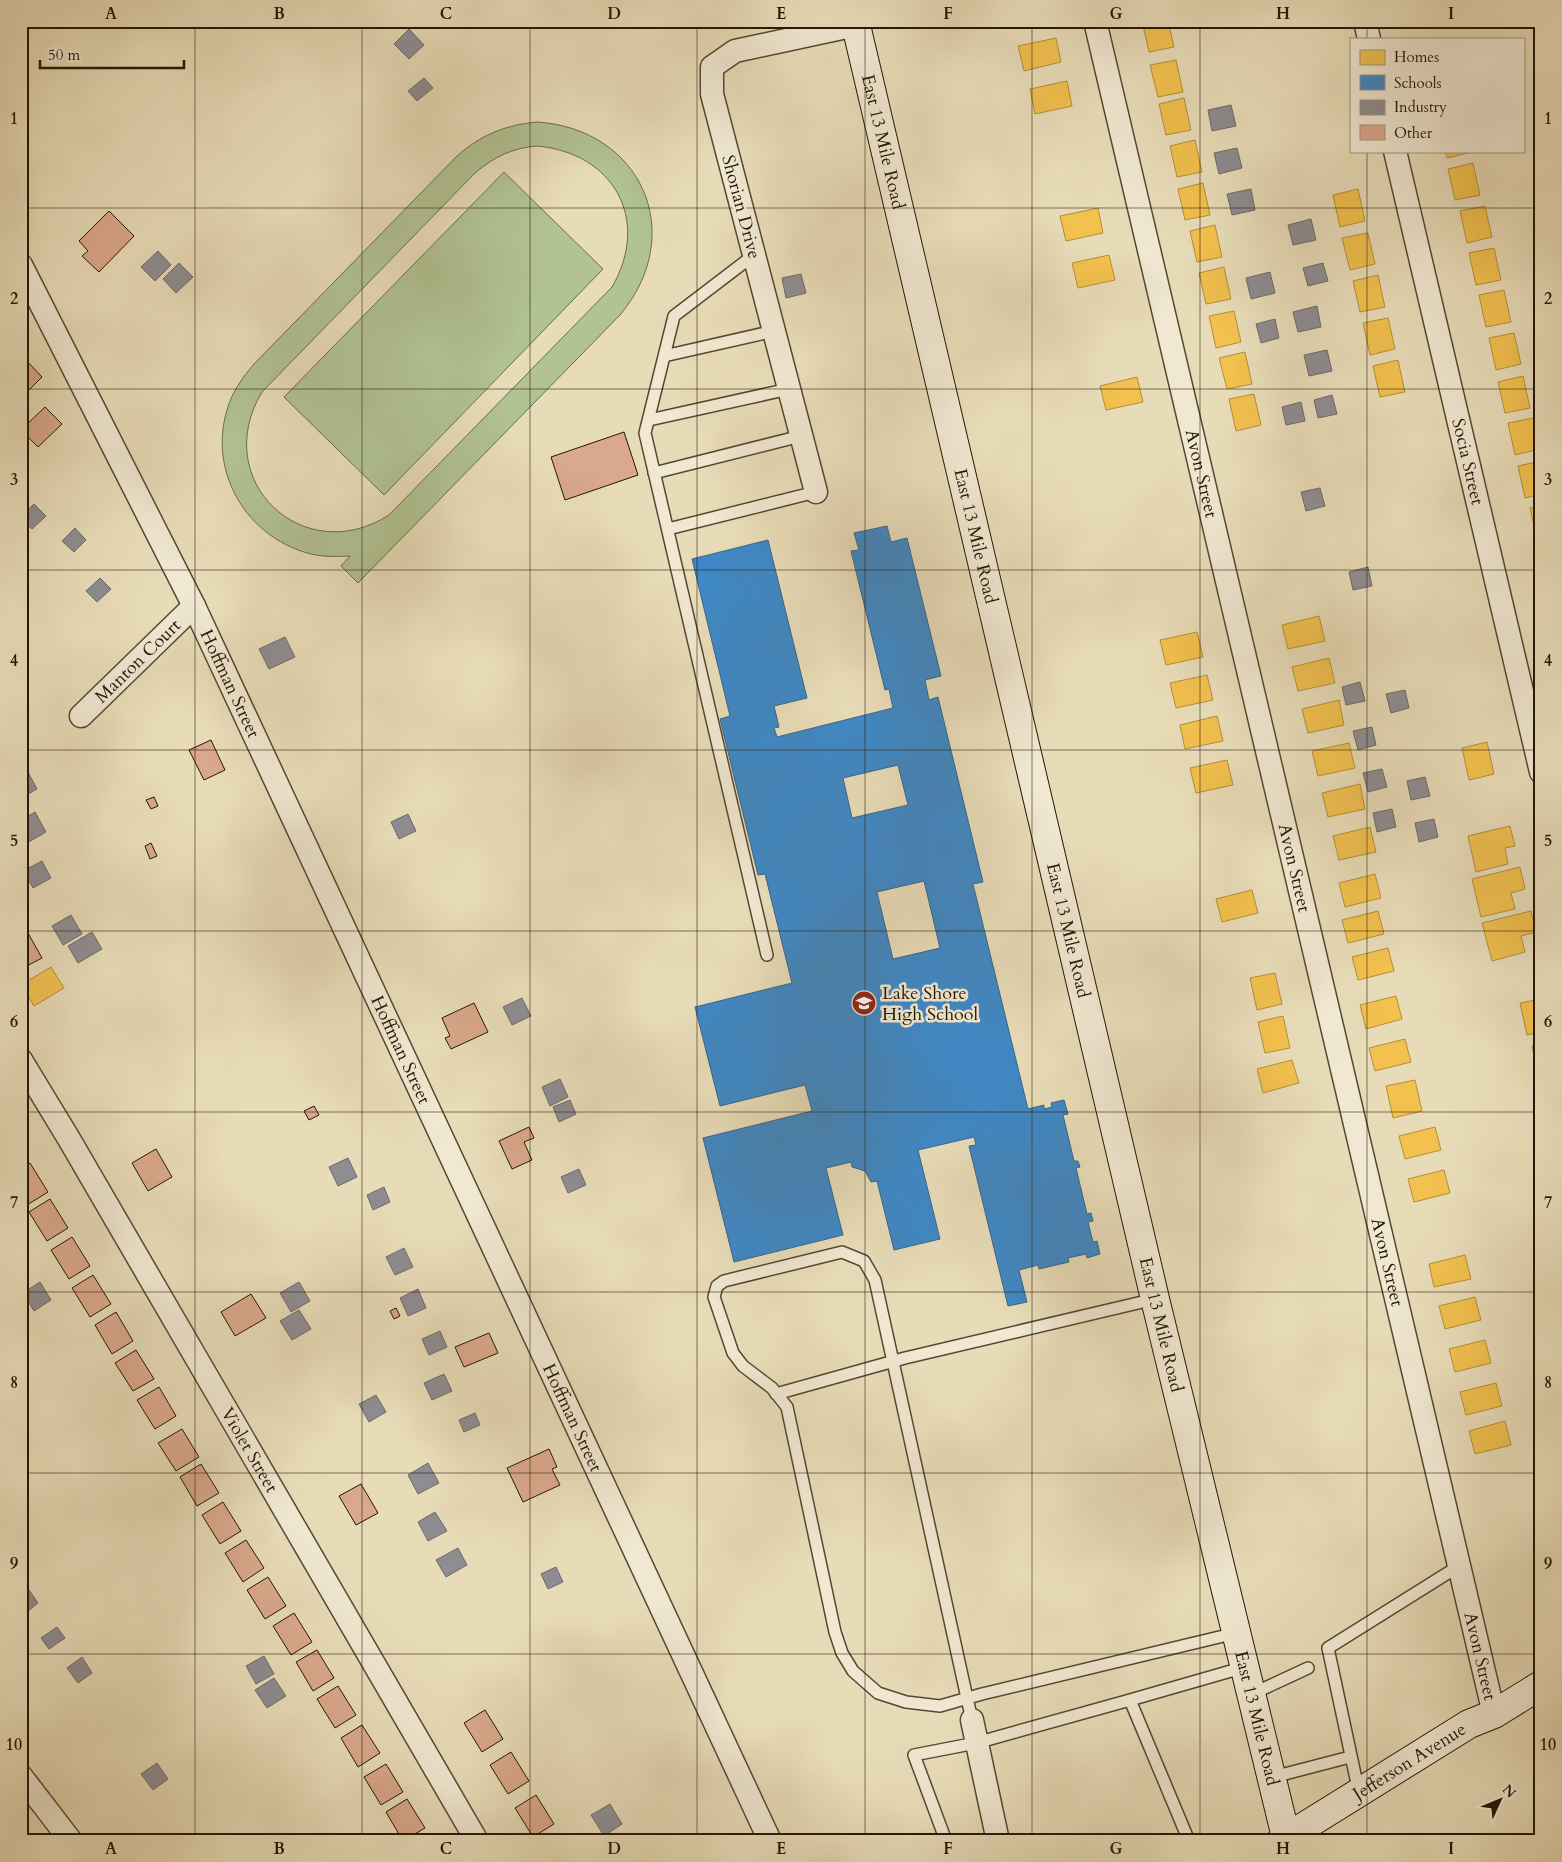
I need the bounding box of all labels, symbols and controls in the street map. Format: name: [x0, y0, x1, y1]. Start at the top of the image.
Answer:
text: A: [105, 3, 117, 25]
text: B: [273, 3, 285, 25]
text: C: [440, 3, 452, 25]
text: D: [607, 3, 621, 25]
text: E: [776, 3, 786, 25]
text: F: [943, 3, 953, 25]
text: G: [1109, 3, 1123, 25]
text: H: [1276, 3, 1290, 25]
text: I: [1448, 3, 1454, 25]
scale bar: [40, 38, 184, 70]
legend: [1350, 38, 1524, 152]
text: 50 m: [48, 45, 80, 65]
text: Homes: [1394, 47, 1439, 67]
street label: East 13 Mile Road: [855, 72, 911, 212]
text: Schools: [1394, 73, 1442, 93]
text: Industry: [1394, 97, 1447, 117]
text: 1: [10, 108, 18, 130]
text: 1: [1544, 108, 1552, 130]
text: Other: [1394, 123, 1433, 143]
street label: Shorian Drive: [715, 152, 767, 262]
text: 2: [10, 288, 18, 310]
text: 2: [1544, 288, 1552, 310]
street label: Socia Street: [1446, 416, 1490, 508]
street label: Avon Street: [1179, 427, 1224, 521]
street label: East 13 Mile Road: [948, 466, 1004, 606]
text: 3: [10, 469, 18, 491]
text: 3: [1544, 469, 1552, 491]
street label: Manton Court: [89, 613, 186, 709]
street label: Hoffman Street: [194, 625, 266, 742]
text: 4: [10, 650, 18, 672]
text: 4: [1544, 650, 1552, 672]
street label: Avon Street: [1272, 821, 1317, 915]
text: 5: [10, 830, 18, 852]
text: 5: [1544, 830, 1552, 852]
street label: East 13 Mile Road: [1041, 860, 1096, 1001]
place label: Lake Shore High School: [882, 981, 978, 1027]
school or university icon: Lake Shore High School: [851, 990, 877, 1016]
street label: Hoffman Street: [365, 991, 437, 1108]
text: 6: [10, 1011, 18, 1033]
text: 6: [1544, 1011, 1552, 1033]
text: 7: [10, 1192, 18, 1214]
text: 7: [1544, 1192, 1552, 1214]
street label: Avon Street: [1365, 1215, 1410, 1309]
street label: East 13 Mile Road: [1133, 1255, 1190, 1395]
street label: Hoffman Street: [537, 1359, 609, 1476]
text: 8: [10, 1372, 18, 1394]
text: 8: [1544, 1372, 1552, 1394]
street label: Violet Street: [215, 1403, 284, 1497]
text: 9: [10, 1553, 18, 1575]
text: 9: [1544, 1553, 1552, 1575]
street label: Avon Street: [1458, 1609, 1503, 1703]
street label: East 13 Mile Road: [1229, 1648, 1286, 1788]
street label: Jefferson Avenue: [1345, 1716, 1471, 1808]
text: 10: [6, 1734, 22, 1756]
text: 10: [1540, 1734, 1556, 1756]
north arrow: [1474, 1774, 1524, 1824]
text: N: [1498, 1780, 1520, 1802]
text: A: [105, 1838, 117, 1860]
text: B: [273, 1838, 285, 1860]
text: C: [440, 1838, 452, 1860]
text: D: [607, 1838, 621, 1860]
text: E: [776, 1838, 786, 1860]
text: F: [943, 1838, 953, 1860]
text: G: [1109, 1838, 1123, 1860]
text: H: [1276, 1838, 1290, 1860]
text: I: [1448, 1838, 1454, 1860]

